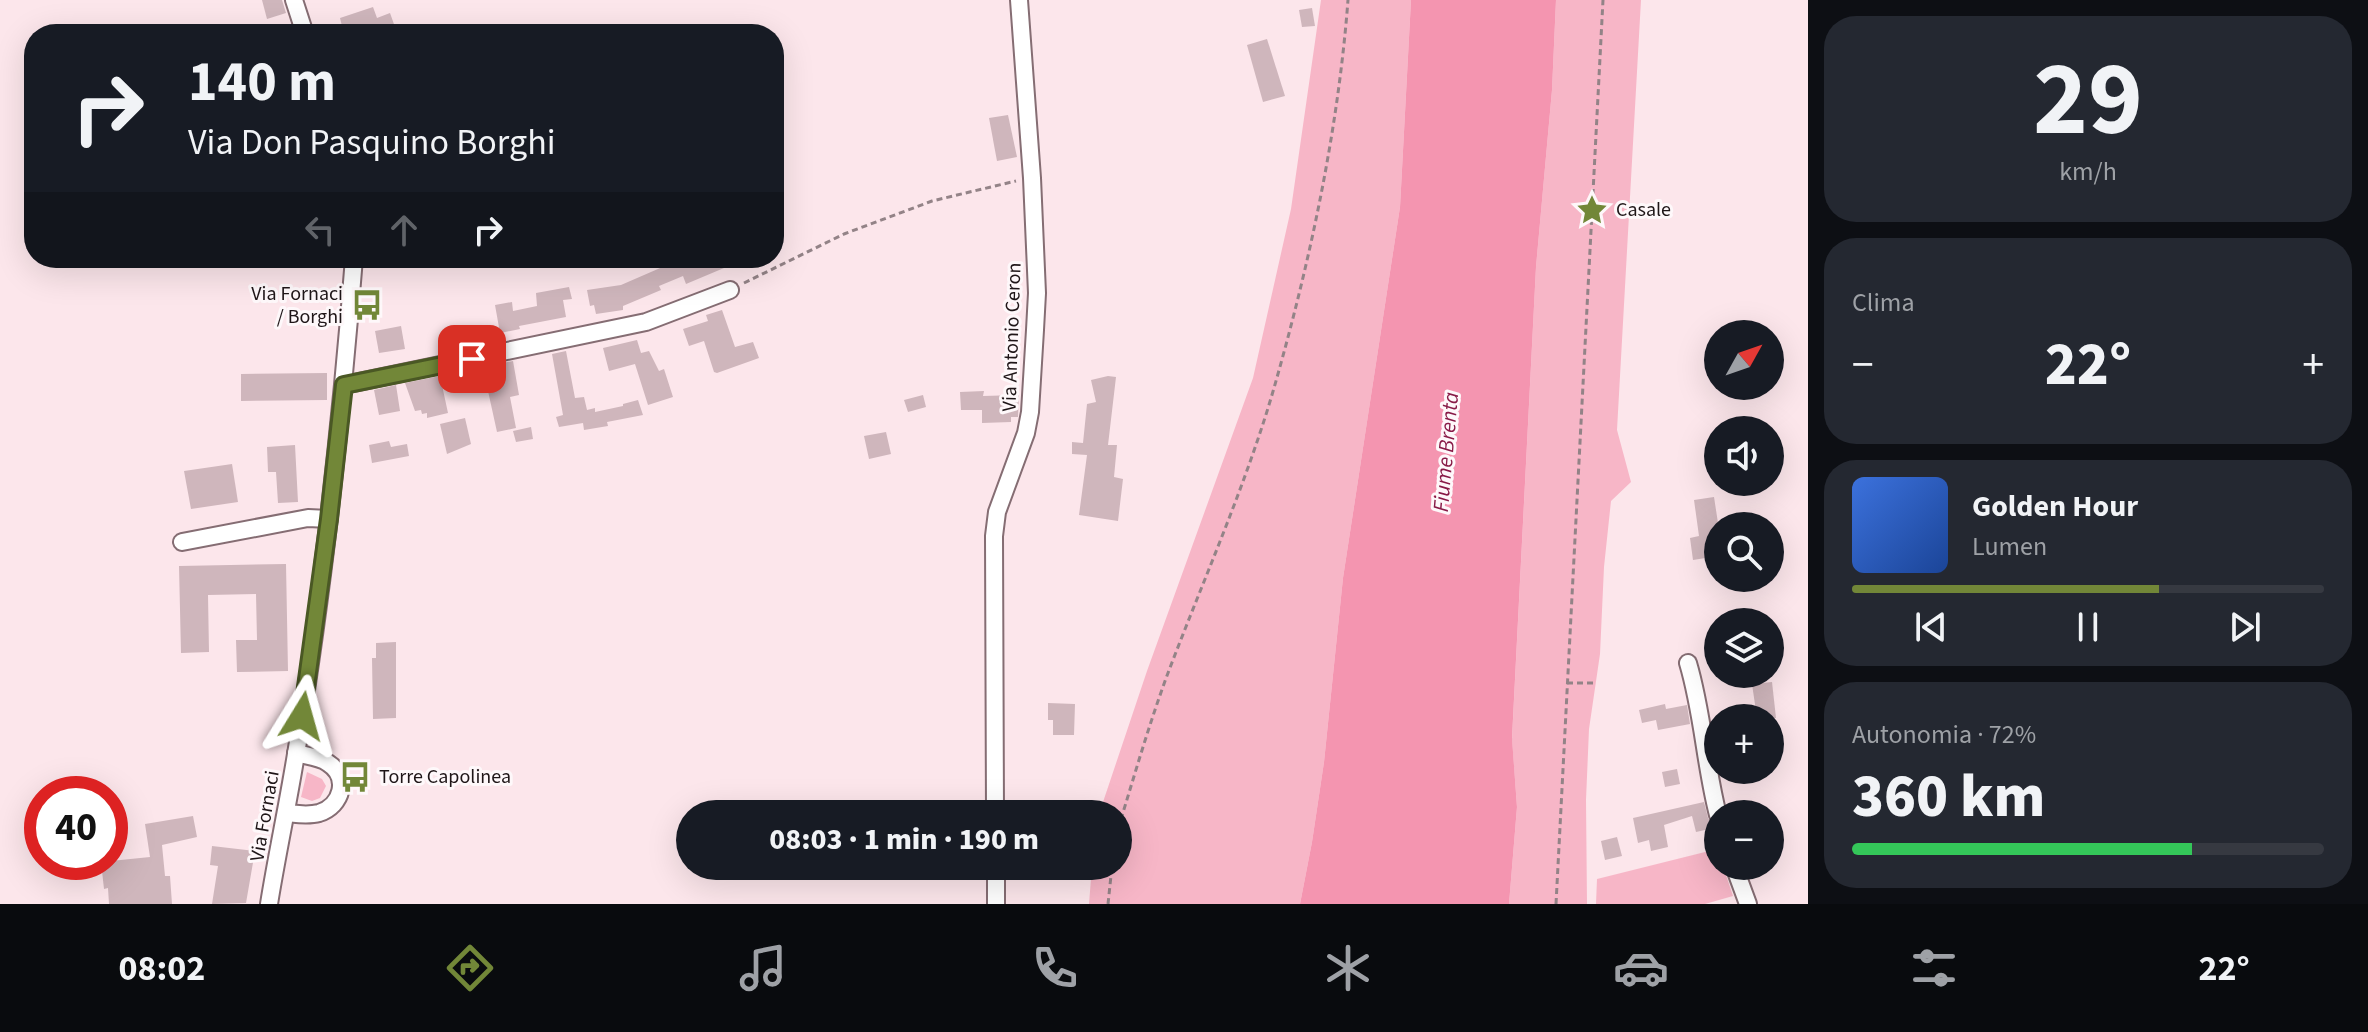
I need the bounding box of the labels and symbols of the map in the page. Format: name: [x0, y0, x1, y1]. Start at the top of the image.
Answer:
place icon: Casale: [1575, 193, 1609, 227]
place label: Casale: [1616, 196, 1671, 224]
street label: Via Antonio Ceron: [995, 262, 1029, 412]
place label: Via Fornaci / Borghi: [251, 280, 343, 331]
bus stop icon: Via Fornaci / Borghi: [350, 288, 384, 322]
north arrow: [1704, 320, 1784, 400]
pin: [438, 325, 506, 393]
water label: Fiume Brenta: [1425, 391, 1467, 513]
position arrow: [260, 674, 344, 758]
bus stop icon: Torre Capolinea: [338, 760, 372, 794]
place label: Torre Capolinea: [379, 763, 511, 791]
street label: Via Fornaci: [243, 768, 287, 864]
speed limit sign: 40: [24, 776, 128, 880]

